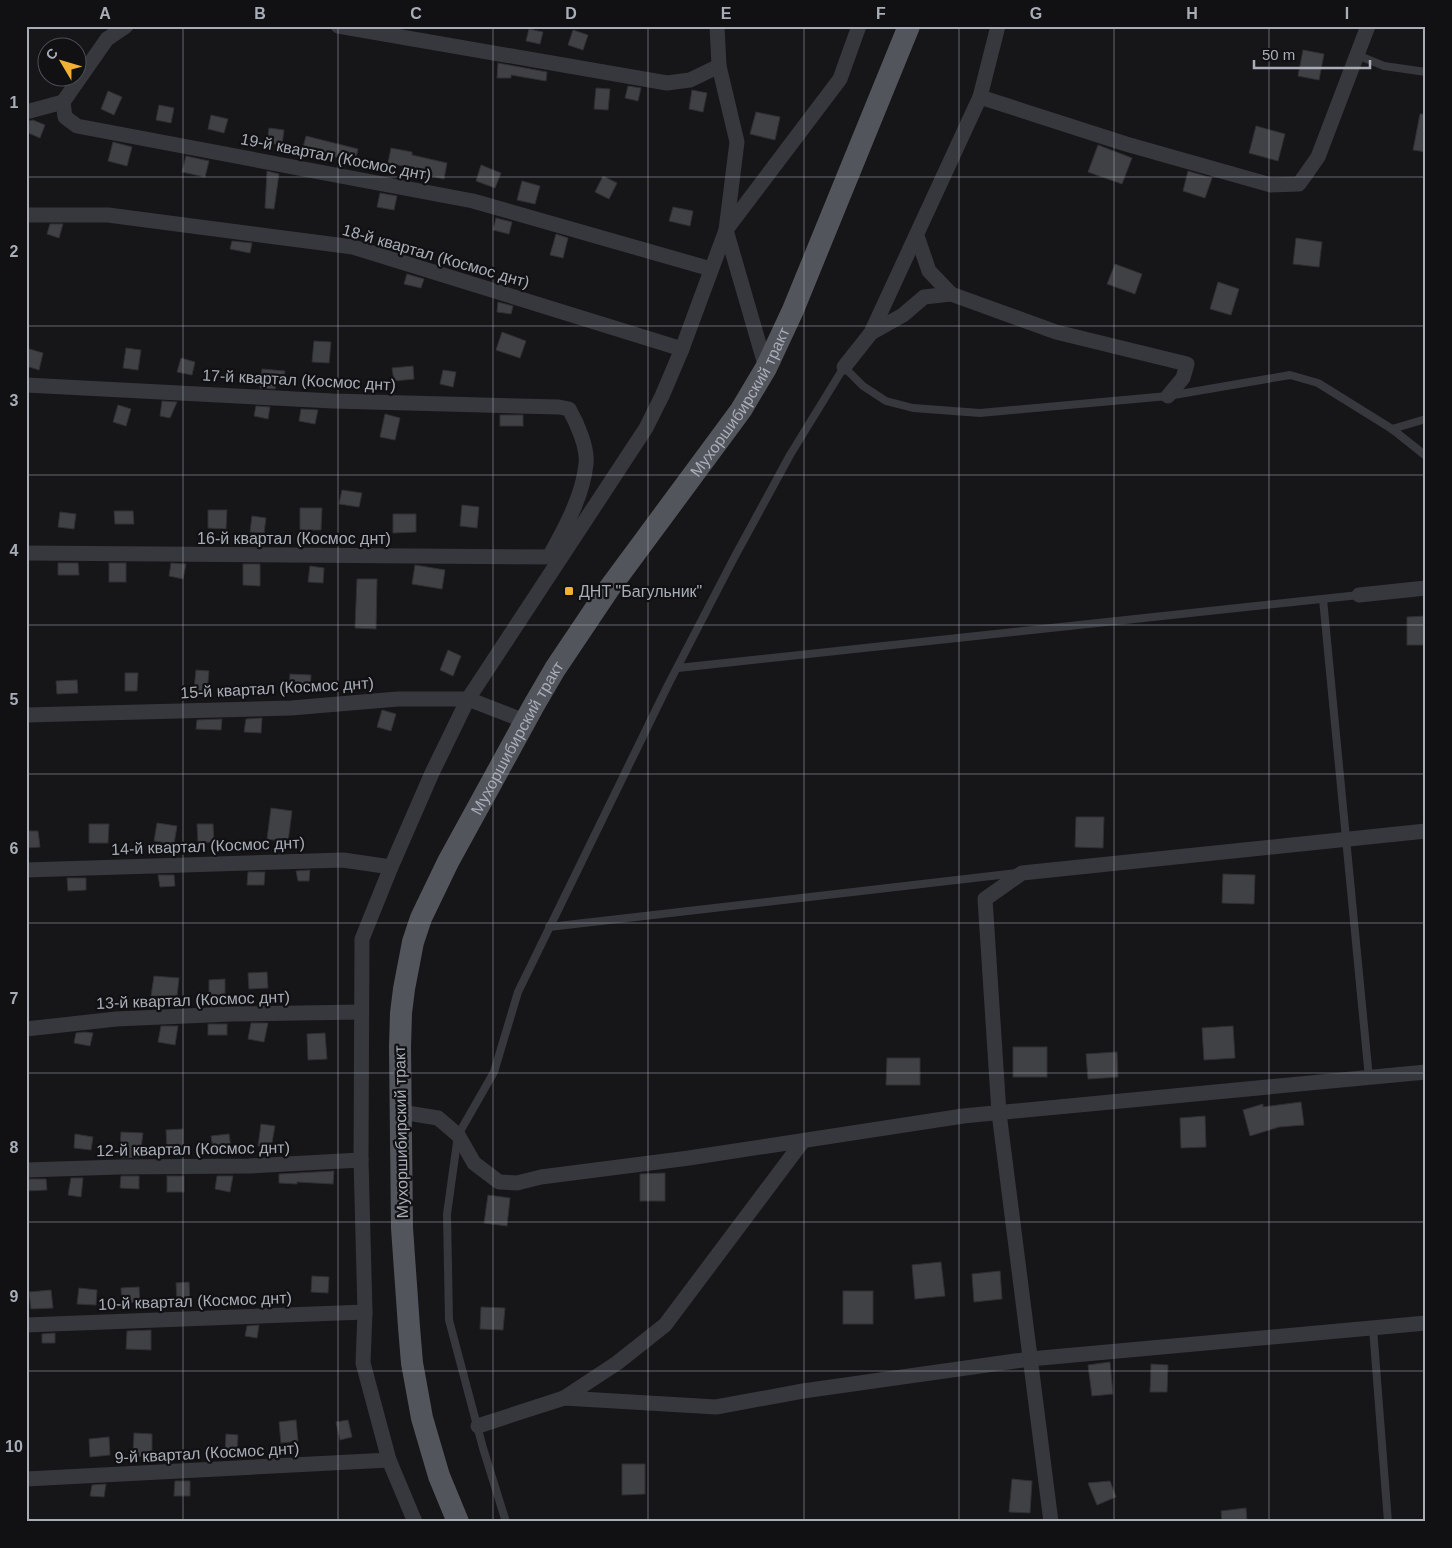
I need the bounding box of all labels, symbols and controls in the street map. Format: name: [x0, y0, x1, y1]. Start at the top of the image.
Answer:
text: A: [99, 5, 111, 22]
text: B: [254, 5, 266, 22]
text: C: [410, 5, 422, 22]
text: D: [565, 5, 577, 22]
text: E: [721, 5, 732, 22]
text: F: [876, 5, 886, 22]
text: G: [1030, 5, 1042, 22]
text: H: [1186, 5, 1198, 22]
text: I: [1345, 5, 1349, 22]
north arrow: [38, 38, 88, 88]
scale bar: [1254, 38, 1371, 70]
text: С: [42, 45, 61, 63]
text: 50 m: [1262, 46, 1295, 63]
text: 1: [10, 94, 19, 111]
street label: 19-й квартал (Космос днт): [239, 130, 433, 184]
street label: 18-й квартал (Космос днт): [340, 221, 532, 291]
text: 2: [10, 243, 19, 260]
street label: Мухоршибирский тракт: [687, 324, 793, 479]
street label: 17-й квартал (Космос днт): [202, 366, 396, 394]
text: 3: [10, 392, 19, 409]
street label: 16-й квартал (Космос днт): [197, 530, 391, 547]
text: 4: [10, 542, 19, 559]
place label: ДНТ "Багульник": [579, 583, 702, 600]
marker: ДНТ "Багульник": [563, 585, 575, 597]
street label: Мухоршибирский тракт: [467, 657, 567, 817]
street label: 15-й квартал (Космос днт): [180, 674, 374, 702]
text: 5: [10, 691, 19, 708]
street label: 14-й квартал (Космос днт): [111, 834, 305, 858]
text: 6: [10, 840, 19, 857]
street label: 13-й квартал (Космос днт): [96, 988, 290, 1012]
text: 7: [10, 990, 19, 1007]
street label: Мухоршибирский тракт: [391, 1045, 411, 1219]
text: 8: [10, 1139, 19, 1156]
street label: 12-й квартал (Космос днт): [96, 1139, 290, 1159]
text: 9: [10, 1288, 19, 1305]
street label: 10-й квартал (Космос днт): [98, 1289, 292, 1313]
text: 10: [5, 1438, 23, 1455]
street label: 9-й квартал (Космос днт): [114, 1440, 300, 1466]

